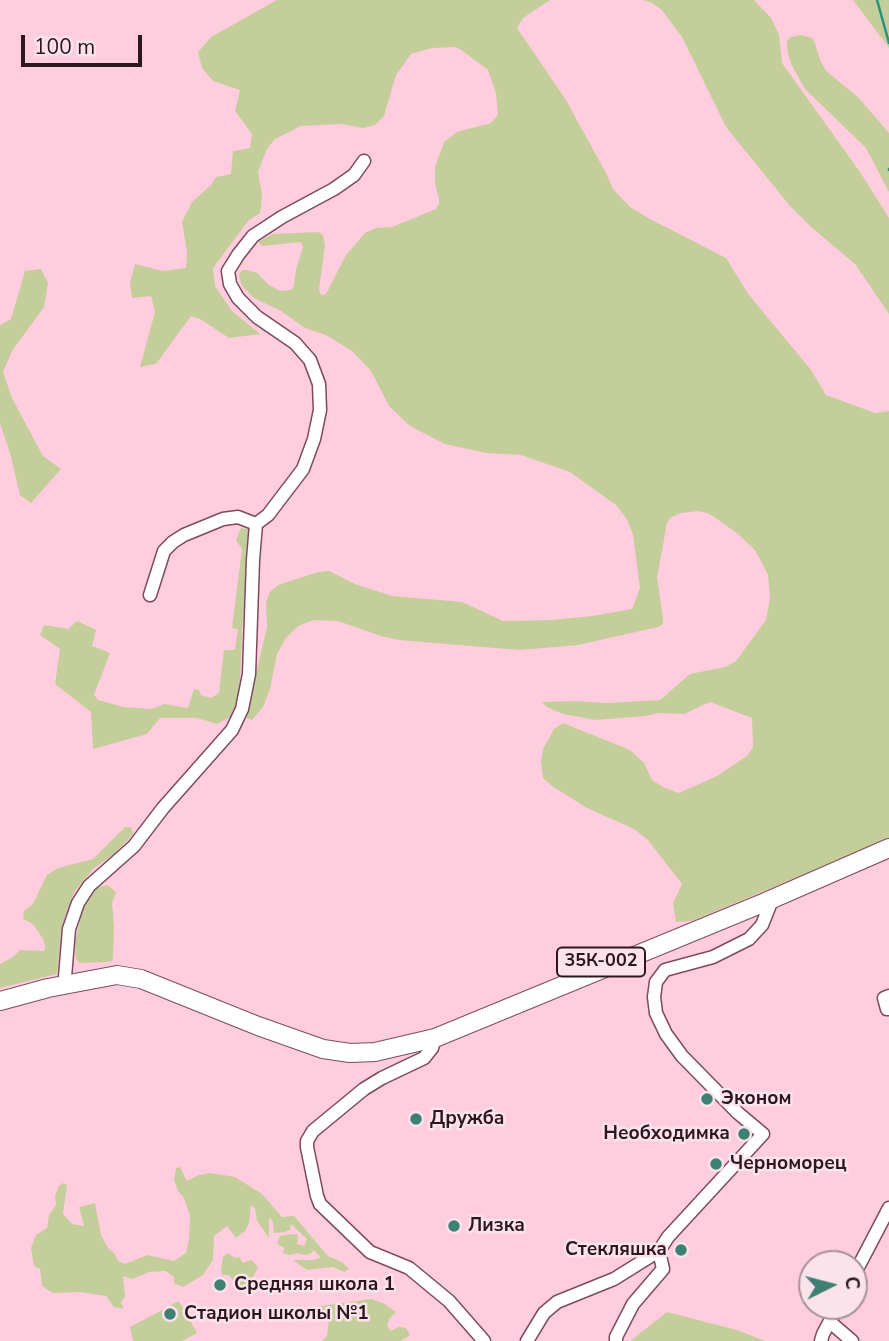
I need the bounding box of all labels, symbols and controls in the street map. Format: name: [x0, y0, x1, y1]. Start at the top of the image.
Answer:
scale bar: [24, 21, 145, 65]
text: 100 m: [34, 33, 95, 61]
road number: 35К-002: [557, 947, 645, 976]
place label: Эконом: [721, 1088, 792, 1110]
marker: Эконом: [699, 1091, 715, 1107]
place label: Дружба: [430, 1108, 505, 1130]
marker: Дружба: [408, 1111, 424, 1127]
place label: Необходимка: [603, 1123, 730, 1145]
marker: Необходимка: [736, 1126, 752, 1142]
place label: Черноморец: [730, 1153, 847, 1175]
marker: Черноморец: [708, 1156, 724, 1172]
place label: Лизка: [468, 1215, 525, 1237]
marker: Лизка: [446, 1218, 462, 1234]
place label: Стекляшка: [565, 1239, 667, 1261]
marker: Стекляшка: [673, 1242, 689, 1258]
north arrow: [798, 1250, 868, 1320]
place label: Средняя школа 1: [234, 1274, 395, 1296]
text: С: [838, 1275, 865, 1291]
marker: Средняя школа 1: [212, 1277, 228, 1293]
place label: Стадион школы №1: [184, 1303, 369, 1325]
marker: Стадион школы №1: [162, 1306, 178, 1322]

